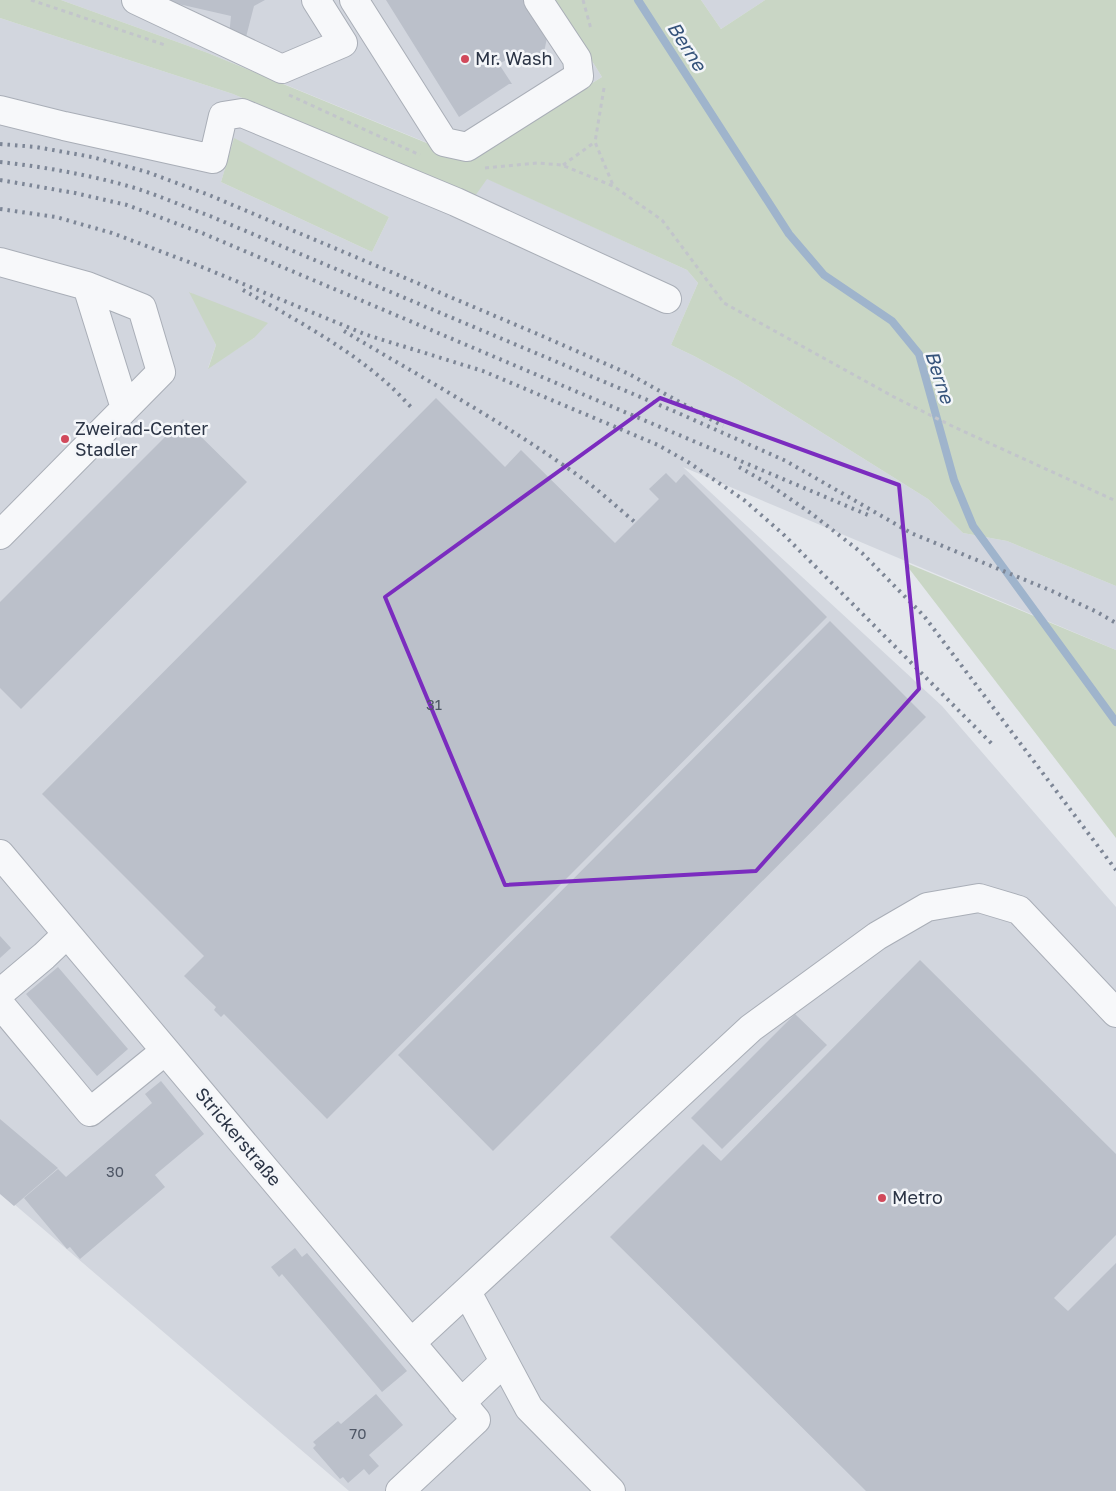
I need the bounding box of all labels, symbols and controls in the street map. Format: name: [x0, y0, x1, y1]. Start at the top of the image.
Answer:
water label: Berne: [663, 17, 713, 76]
place label: Mr. Wash: [475, 47, 553, 69]
marker: Mr. Wash: [459, 53, 471, 65]
water label: Berne: [921, 348, 960, 408]
place label: Zweirad-Center Stadler: [75, 417, 208, 460]
marker: Zweirad-Center Stadler: [59, 433, 71, 445]
house number: 31: [426, 695, 442, 713]
street label: Strickerstraße: [191, 1083, 286, 1190]
house number: 30: [106, 1162, 124, 1180]
place label: Metro: [892, 1186, 943, 1208]
marker: Metro: [876, 1192, 888, 1204]
house number: 70: [349, 1424, 367, 1442]

